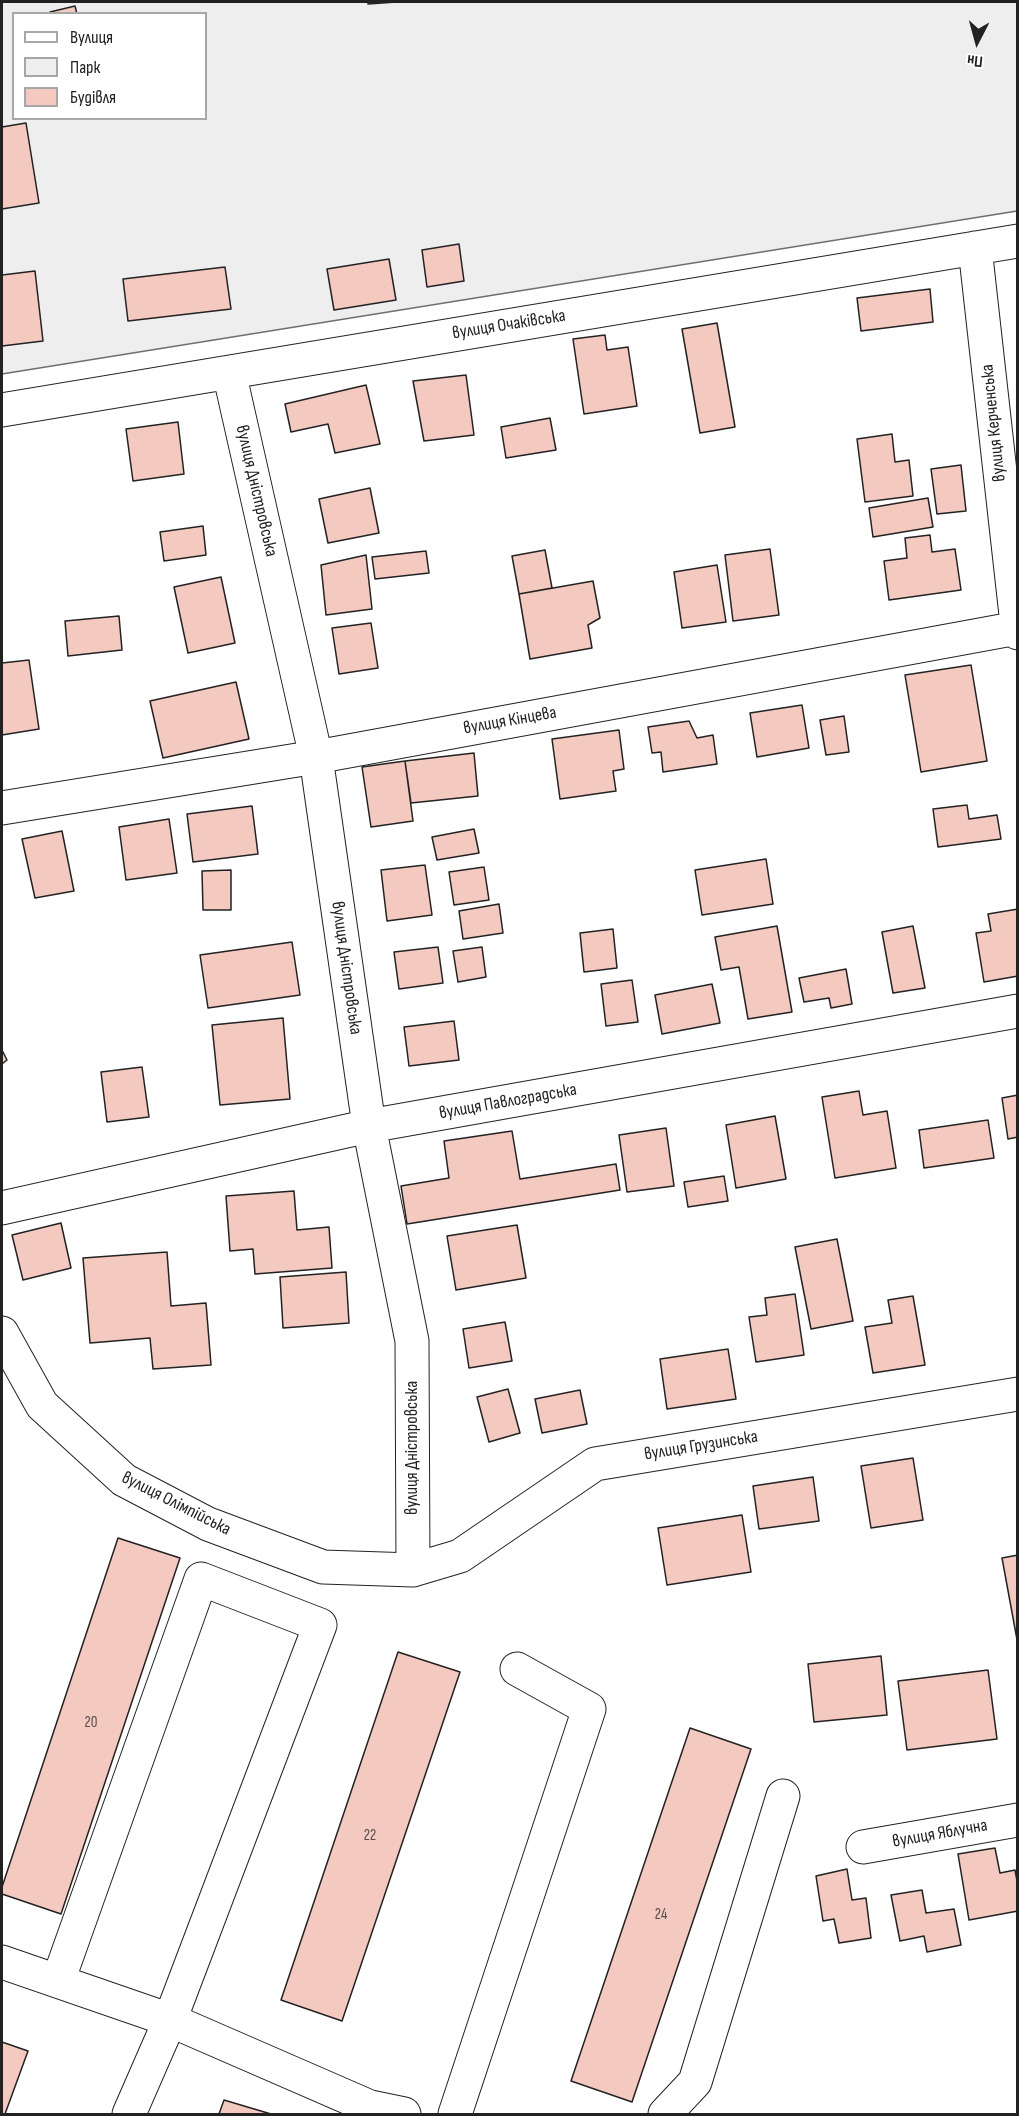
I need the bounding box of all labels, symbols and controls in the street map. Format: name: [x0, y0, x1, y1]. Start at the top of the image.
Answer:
legend: [12, 12, 207, 120]
north arrow: [947, 12, 1007, 72]
text: Вулиця: [70, 27, 113, 48]
text: Пн: [966, 50, 984, 71]
text: Парк: [70, 57, 100, 78]
text: Будівля: [70, 87, 116, 108]
street label: вулиця Очаківська: [451, 305, 567, 345]
street label: вулиця Керченська: [977, 363, 1011, 483]
street label: вулиця Дністровська: [230, 423, 282, 559]
street label: вулиця Кінцева: [462, 702, 558, 740]
street label: вулиця Дністровська: [326, 900, 366, 1036]
street label: вулиця Павлоградська: [437, 1079, 579, 1125]
street label: вулиця Дністровська: [401, 1381, 423, 1515]
street label: вулиця Грузинська: [643, 1426, 759, 1466]
street label: вулиця Олімпійська: [118, 1467, 234, 1541]
house number: 20: [85, 1714, 97, 1732]
street label: вулиця Яблучна: [891, 1815, 989, 1853]
house number: 22: [364, 1827, 376, 1845]
house number: 24: [655, 1906, 667, 1924]

